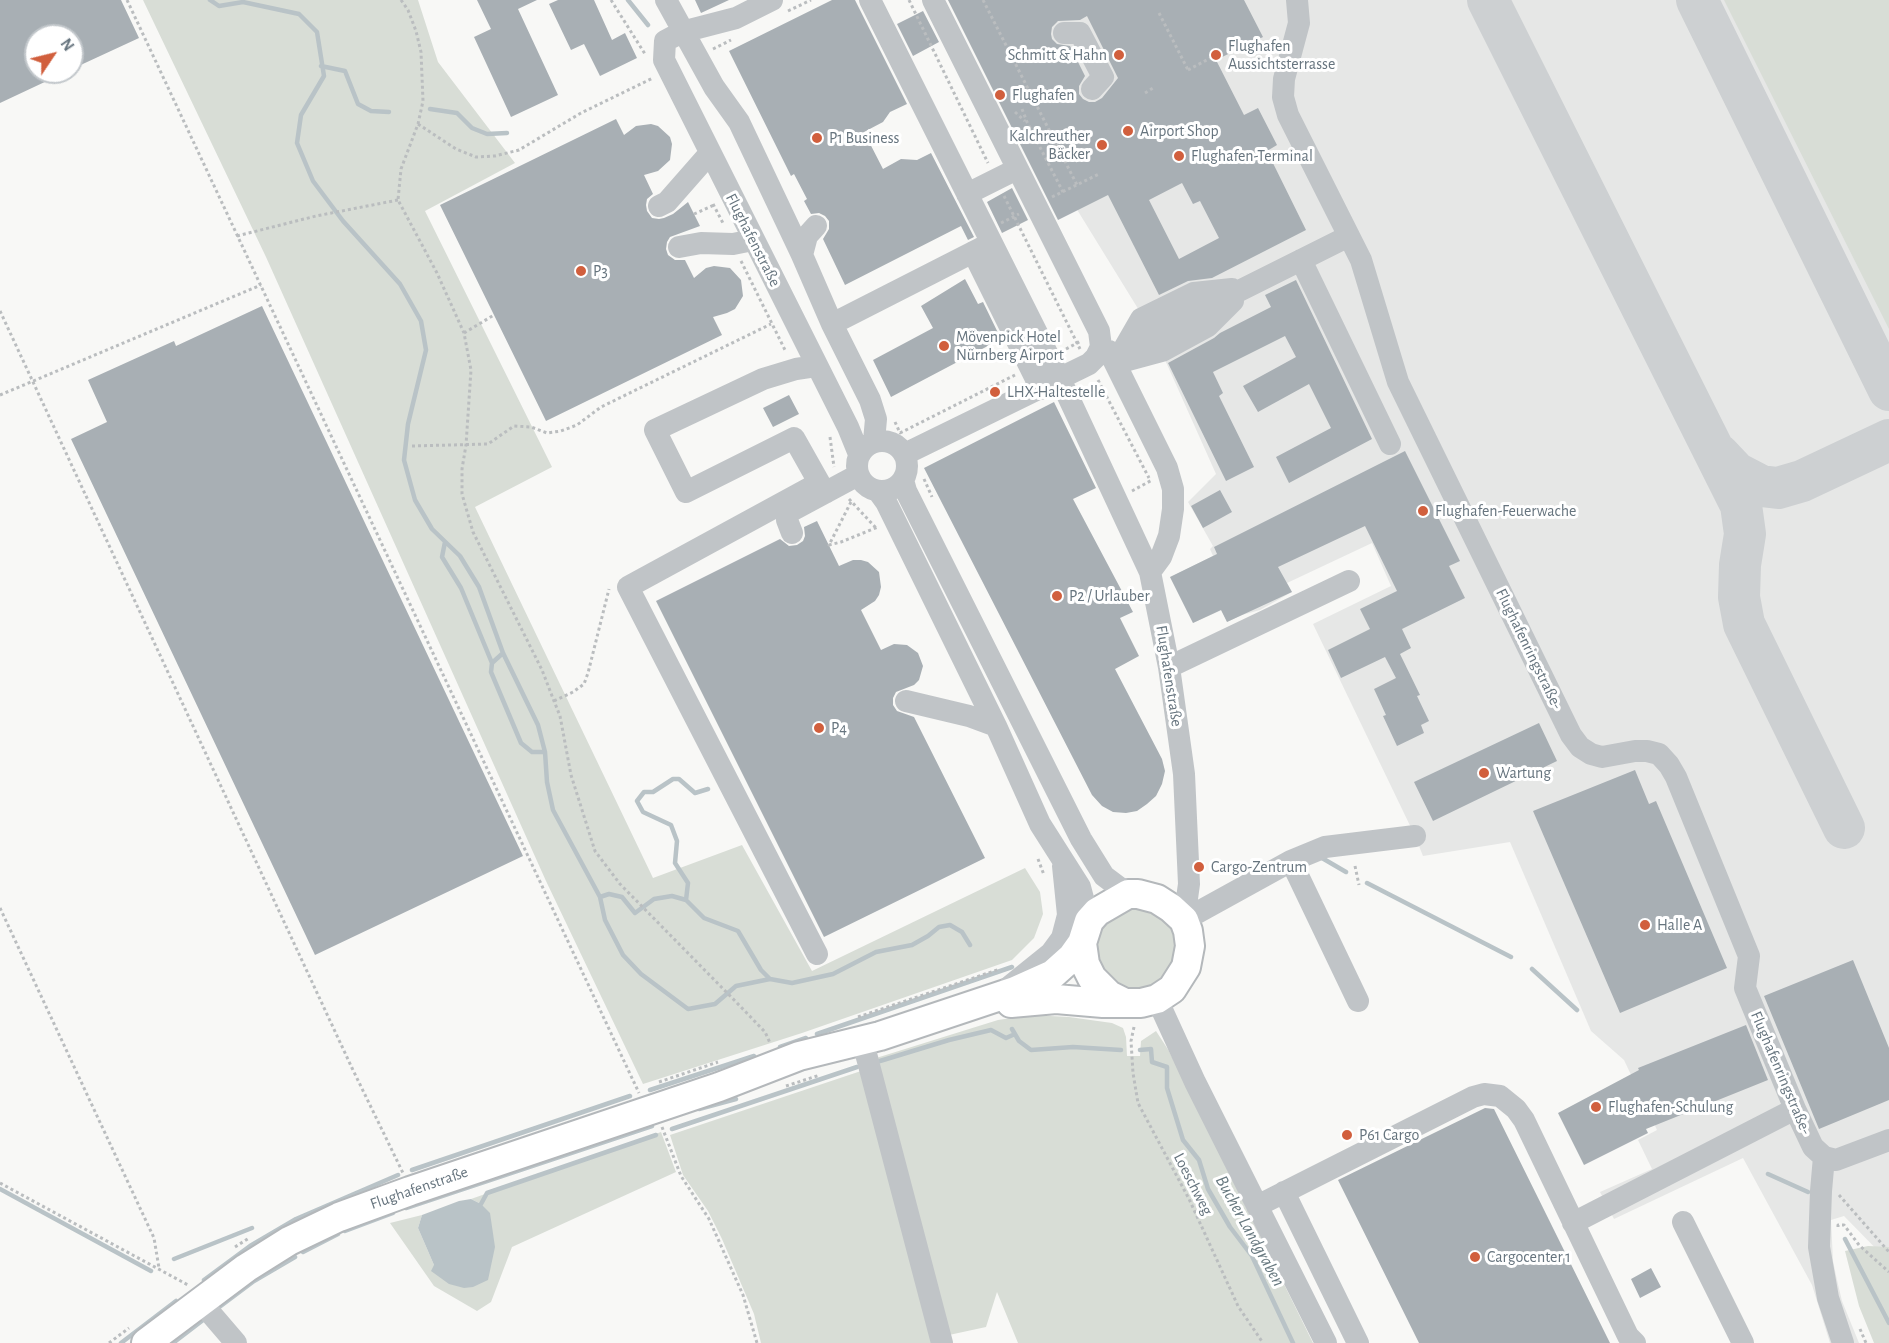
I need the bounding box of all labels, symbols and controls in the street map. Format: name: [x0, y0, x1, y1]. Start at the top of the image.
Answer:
north arrow: [24, 24, 84, 84]
text: N: [57, 36, 77, 54]
place label: Flughafen Aussichtsterrasse: [1228, 36, 1335, 74]
place label: Schmitt & Hahn: [1008, 45, 1107, 65]
marker: Schmitt & Hahn: [1112, 48, 1126, 62]
marker: Flughafen Aussichtsterrasse: [1209, 48, 1223, 62]
place label: Flughafen: [1012, 85, 1075, 105]
marker: Flughafen: [993, 88, 1007, 102]
place label: Airport Shop: [1140, 121, 1219, 141]
marker: Airport Shop: [1121, 124, 1135, 138]
place label: Kalchreuther Bäcker: [1009, 126, 1090, 164]
place label: P1 Business: [829, 128, 899, 148]
marker: P1 Business: [810, 131, 824, 145]
marker: Kalchreuther Bäcker: [1095, 138, 1109, 152]
place label: Flughafen-Terminal: [1191, 146, 1313, 166]
marker: Flughafen-Terminal: [1172, 149, 1186, 163]
street label: Flughafenstraße: [721, 190, 785, 290]
place label: P3: [593, 261, 608, 281]
marker: P3: [574, 264, 588, 278]
place label: Mövenpick Hotel Nürnberg Airport: [956, 327, 1064, 365]
marker: Mövenpick Hotel Nürnberg Airport: [937, 339, 951, 353]
place label: LHX-Haltestelle: [1007, 382, 1105, 402]
marker: LHX-Haltestelle: [988, 385, 1002, 399]
place label: Flughafen-Feuerwache: [1435, 501, 1576, 521]
marker: Flughafen-Feuerwache: [1416, 504, 1430, 518]
street label: Flughafenringstraße-: [1491, 585, 1567, 713]
place label: P2 / Urlauber: [1069, 586, 1150, 606]
marker: P2 / Urlauber: [1050, 589, 1064, 603]
street label: Flughafenstraße: [1152, 624, 1186, 728]
place label: P4: [831, 718, 847, 738]
marker: P4: [812, 721, 826, 735]
place label: Wartung: [1496, 763, 1551, 783]
marker: Wartung: [1477, 766, 1491, 780]
place label: Cargo-Zentrum: [1211, 857, 1307, 877]
marker: Cargo-Zentrum: [1192, 860, 1206, 874]
place label: Halle A: [1657, 915, 1702, 935]
marker: Halle A: [1638, 918, 1652, 932]
street label: Flughafenringstraße-: [1746, 1008, 1816, 1138]
place label: Flughafen-Schulung: [1608, 1097, 1733, 1117]
marker: Flughafen-Schulung: [1589, 1100, 1603, 1114]
place label: P61 Cargo: [1359, 1125, 1419, 1145]
marker: P61 Cargo: [1340, 1128, 1354, 1142]
street label: Loeschweg: [1169, 1150, 1217, 1218]
street label: Flughafenstraße: [368, 1162, 470, 1214]
water label: Bucher Landgraben: [1211, 1172, 1289, 1290]
place label: Cargocenter 1: [1487, 1247, 1571, 1267]
marker: Cargocenter 1: [1468, 1250, 1482, 1264]

